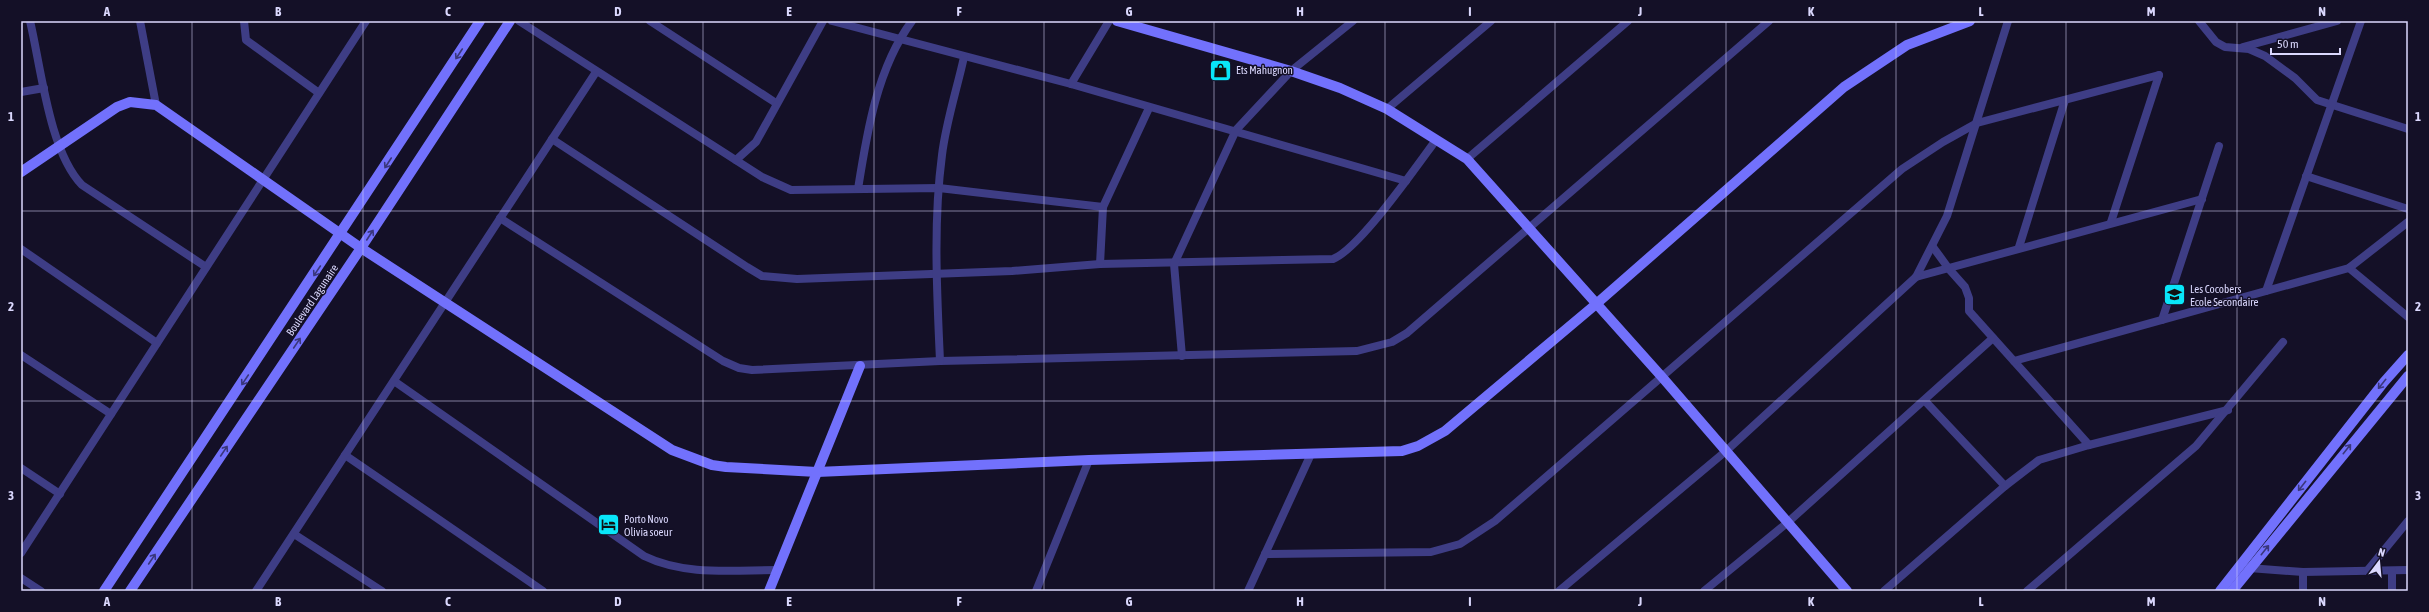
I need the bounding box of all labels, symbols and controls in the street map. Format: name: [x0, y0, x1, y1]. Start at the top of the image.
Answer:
text: A: [103, 4, 111, 19]
text: B: [275, 4, 282, 19]
text: C: [445, 4, 451, 19]
text: D: [614, 4, 622, 19]
text: E: [786, 4, 792, 19]
text: F: [956, 4, 962, 19]
text: G: [1126, 4, 1133, 19]
text: H: [1296, 4, 1304, 19]
text: I: [1468, 4, 1472, 19]
text: J: [1637, 4, 1642, 19]
text: K: [1808, 4, 1815, 19]
text: L: [1978, 4, 1984, 19]
text: M: [2147, 4, 2156, 19]
text: N: [2318, 4, 2326, 19]
scale bar: [2271, 30, 2340, 56]
text: 50 m: [2277, 37, 2299, 51]
one-way arrow: [455, 48, 463, 59]
shop icon: Ets Mahugnon: [1207, 57, 1233, 83]
place label: Ets Mahugnon: [1236, 64, 1293, 76]
text: 1: [8, 109, 14, 124]
text: 1: [2415, 109, 2421, 124]
one-way arrow: [384, 157, 392, 168]
one-way arrow: [366, 230, 374, 241]
street label: Boulevard Lagunaire: [284, 262, 340, 338]
one-way arrow: [313, 265, 321, 276]
school or university icon: Les Cocobers Ecole Secondaire: [2162, 282, 2188, 308]
place label: Les Cocobers Ecole Secondaire: [2190, 283, 2258, 308]
text: 2: [8, 299, 14, 314]
text: 2: [2415, 299, 2421, 314]
one-way arrow: [293, 338, 301, 349]
one-way arrow: [241, 374, 249, 385]
one-way arrow: [2378, 379, 2387, 390]
one-way arrow: [2343, 444, 2352, 455]
one-way arrow: [220, 446, 228, 457]
one-way arrow: [2297, 481, 2306, 492]
text: 3: [8, 488, 14, 503]
text: 3: [2415, 488, 2421, 503]
hotel icon: Porto Novo Olivia soeur: [595, 512, 621, 538]
place label: Porto Novo Olivia soeur: [624, 513, 673, 538]
north arrow: [2359, 542, 2399, 582]
one-way arrow: [2260, 544, 2269, 555]
text: N: [2377, 546, 2387, 559]
one-way arrow: [147, 553, 156, 564]
text: A: [103, 594, 111, 609]
text: B: [275, 594, 282, 609]
text: C: [445, 594, 451, 609]
text: D: [614, 594, 622, 609]
text: E: [786, 594, 792, 609]
text: F: [956, 594, 962, 609]
text: G: [1126, 594, 1133, 609]
text: H: [1296, 594, 1304, 609]
text: I: [1468, 594, 1472, 609]
text: J: [1637, 594, 1642, 609]
text: K: [1808, 594, 1815, 609]
text: L: [1978, 594, 1984, 609]
text: M: [2147, 594, 2156, 609]
text: N: [2318, 594, 2326, 609]

